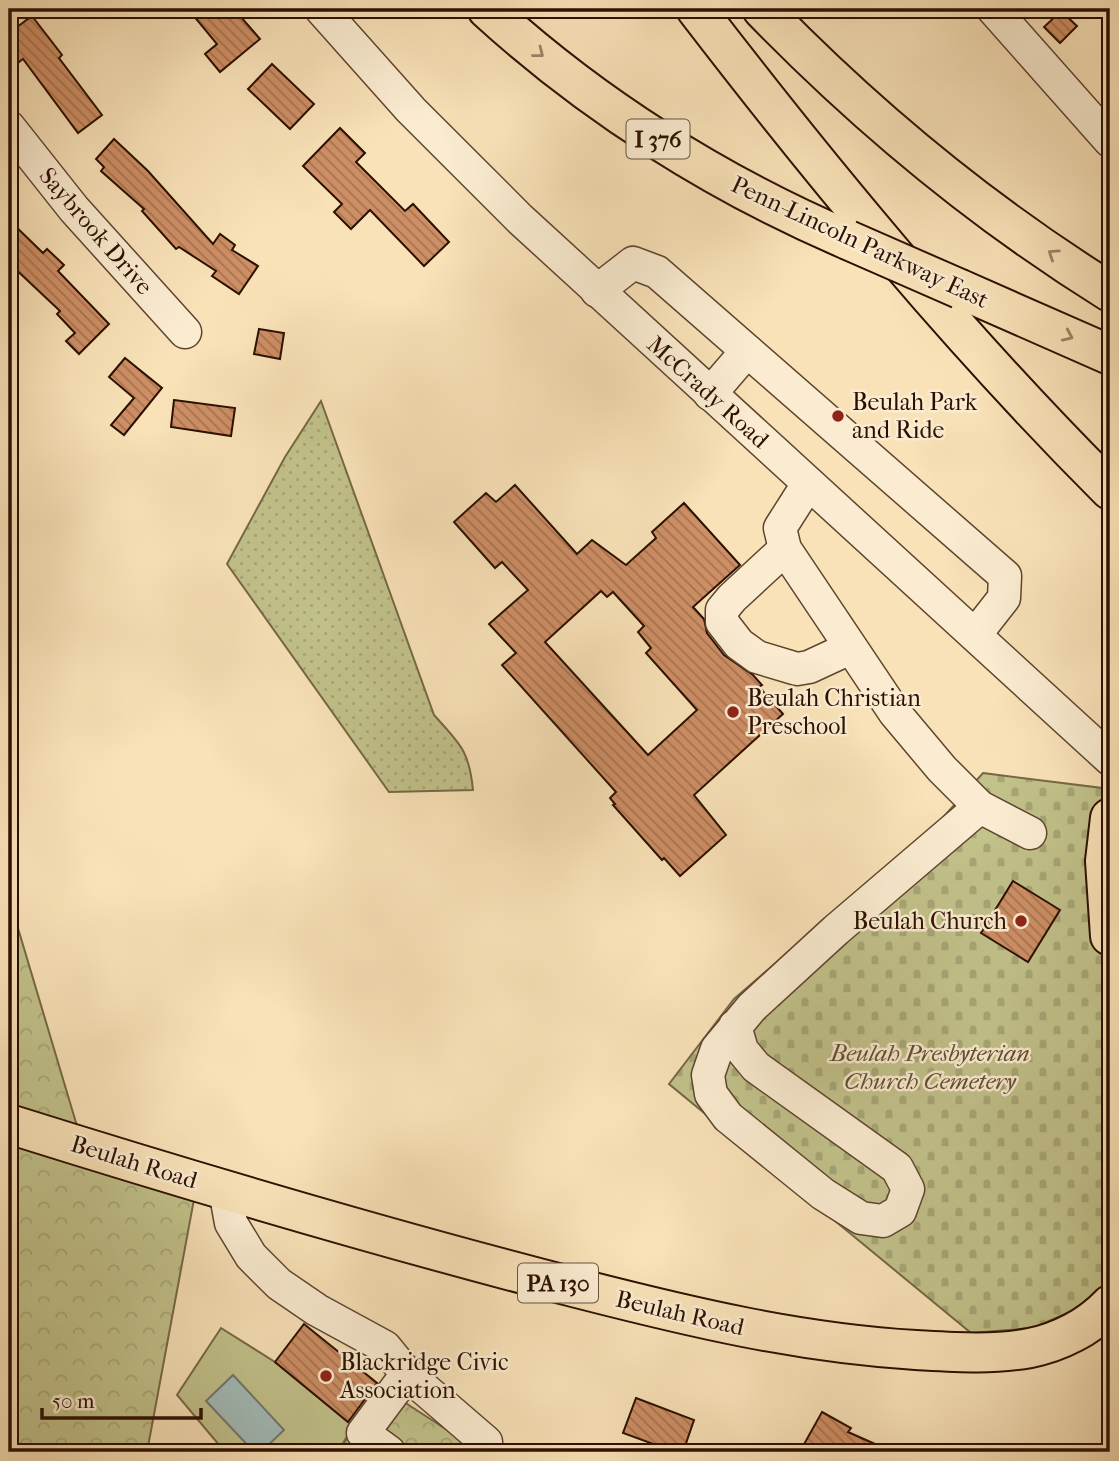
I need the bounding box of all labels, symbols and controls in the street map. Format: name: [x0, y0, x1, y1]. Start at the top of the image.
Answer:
one-way arrow: [531, 44, 544, 57]
road number: I 376: [626, 120, 690, 158]
street label: Saybrook Drive: [33, 162, 159, 300]
street label: Penn-Lincoln Parkway East: [727, 170, 993, 314]
one-way arrow: [1048, 250, 1061, 262]
one-way arrow: [1061, 328, 1073, 342]
street label: McCrady Road: [641, 330, 775, 454]
place label: Beulah Park and Ride: [852, 388, 978, 444]
marker: Beulah Park and Ride: [830, 408, 846, 424]
place label: Beulah Christian Preschool: [747, 684, 921, 740]
marker: Beulah Christian Preschool: [725, 704, 741, 720]
place label: Beulah Church: [853, 907, 1008, 935]
marker: Beulah Church: [1013, 913, 1029, 929]
park label: Beulah Presbyterian Church Cemetery: [828, 1039, 1030, 1095]
street label: Beulah Road: [67, 1129, 202, 1195]
road number: PA 130: [518, 1264, 598, 1302]
street label: Beulah Road: [613, 1285, 748, 1342]
place label: Blackridge Civic Association: [339, 1348, 509, 1404]
marker: Blackridge Civic Association: [318, 1368, 334, 1384]
scale bar: [42, 1377, 201, 1421]
text: 50 m: [52, 1389, 95, 1413]

